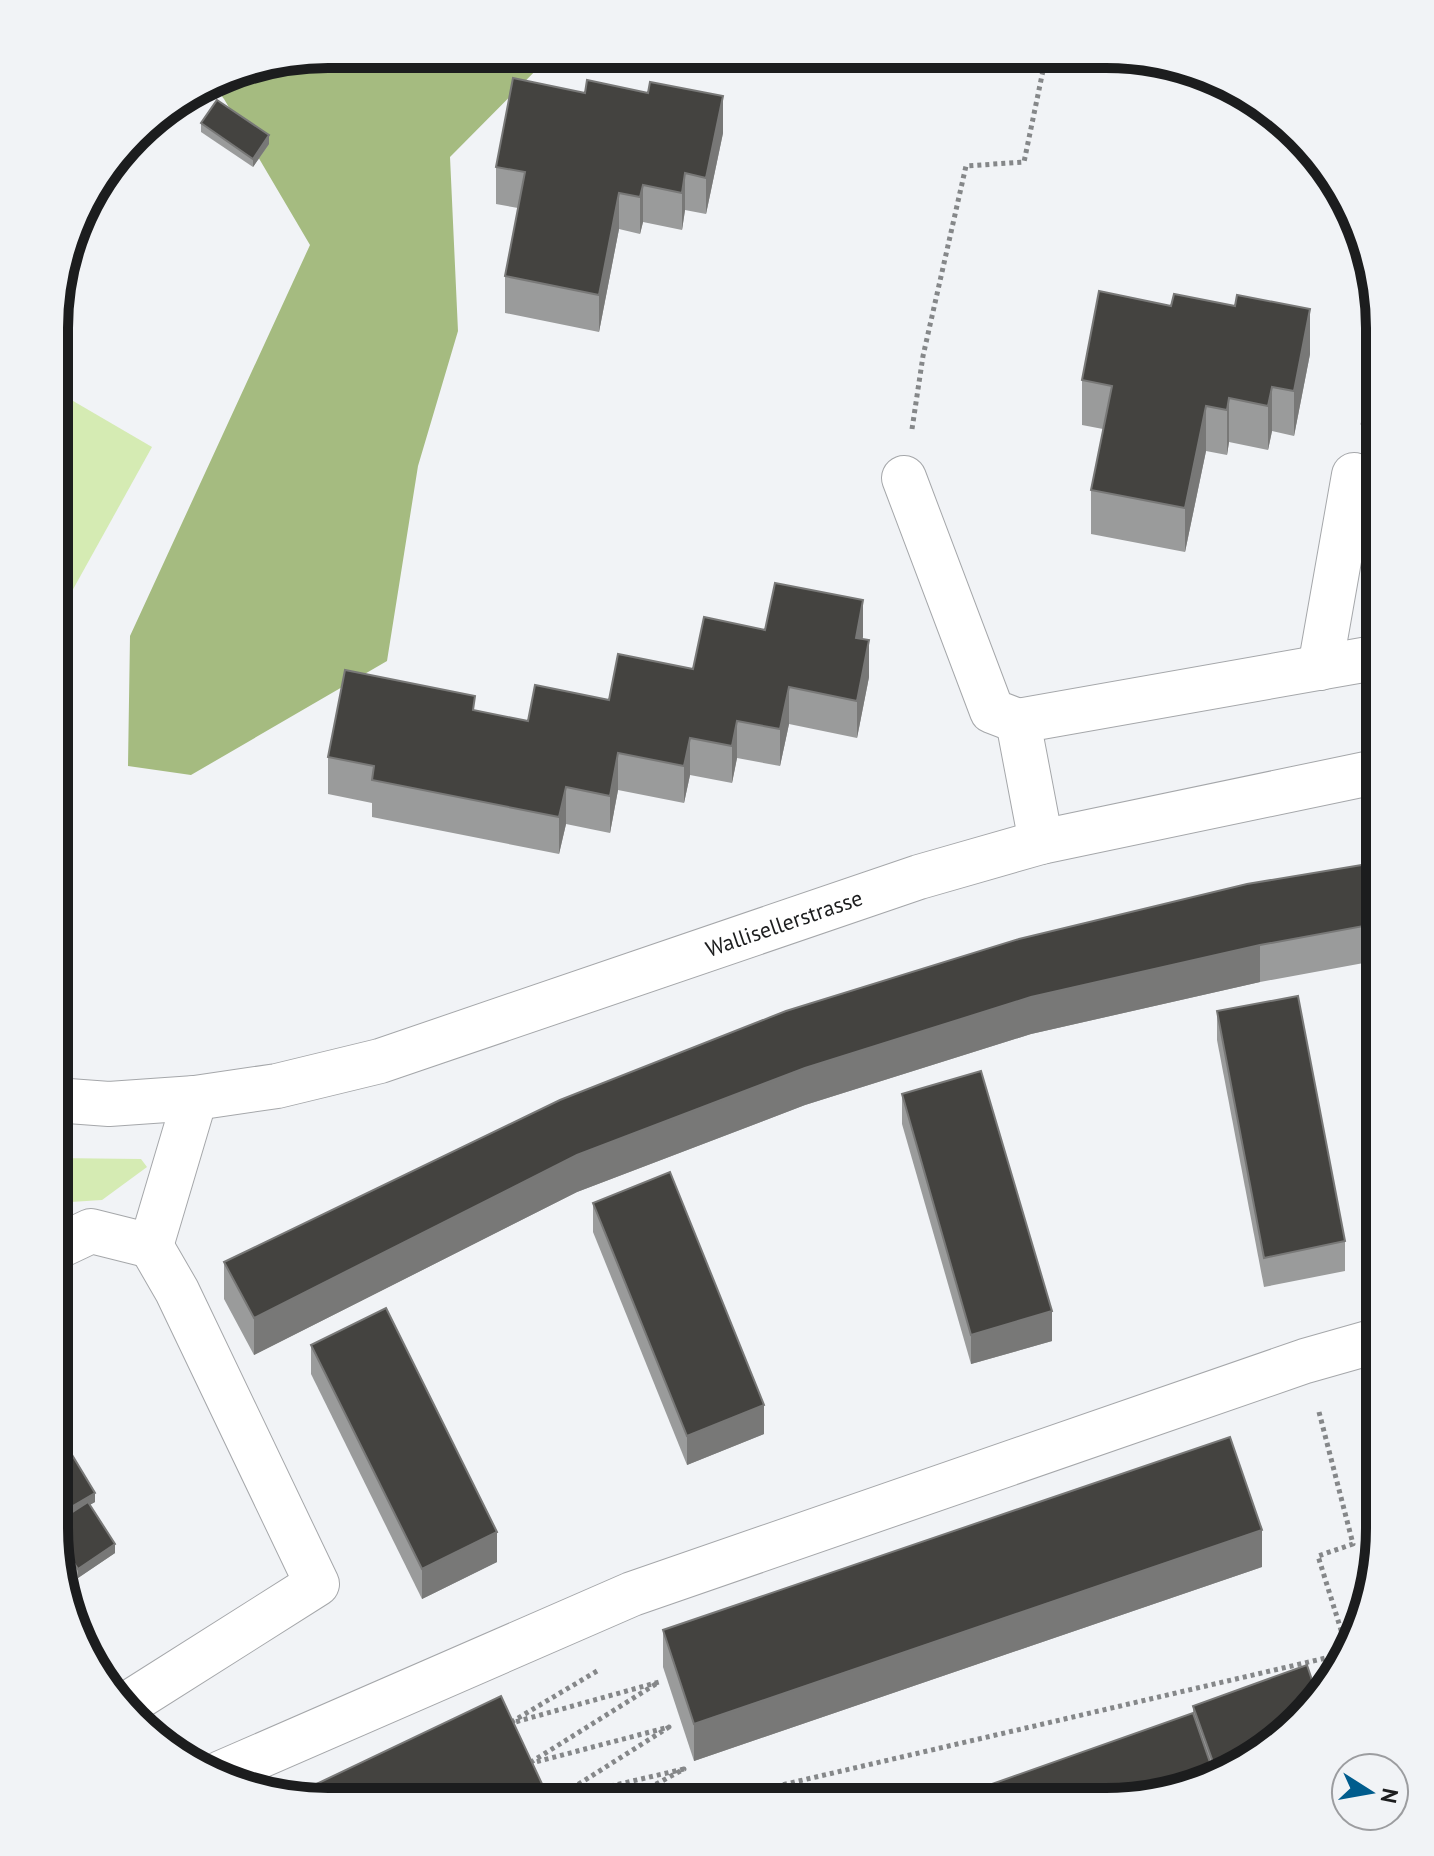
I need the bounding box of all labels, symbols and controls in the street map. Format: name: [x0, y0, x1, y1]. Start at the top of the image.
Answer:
street label: Wallisellerstrasse: [702, 883, 866, 963]
north arrow: [1330, 1752, 1410, 1832]
text: N: [1375, 1786, 1405, 1806]

